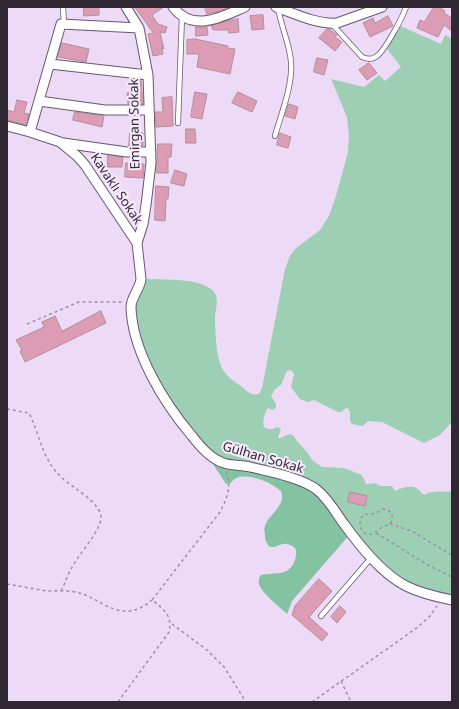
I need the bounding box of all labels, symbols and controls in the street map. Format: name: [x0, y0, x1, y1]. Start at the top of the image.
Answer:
street label: Emirgan Sokak: [126, 78, 144, 170]
street label: Kavaklı Sokak: [86, 150, 146, 228]
street label: Gülhan Sokak: [221, 439, 305, 477]

